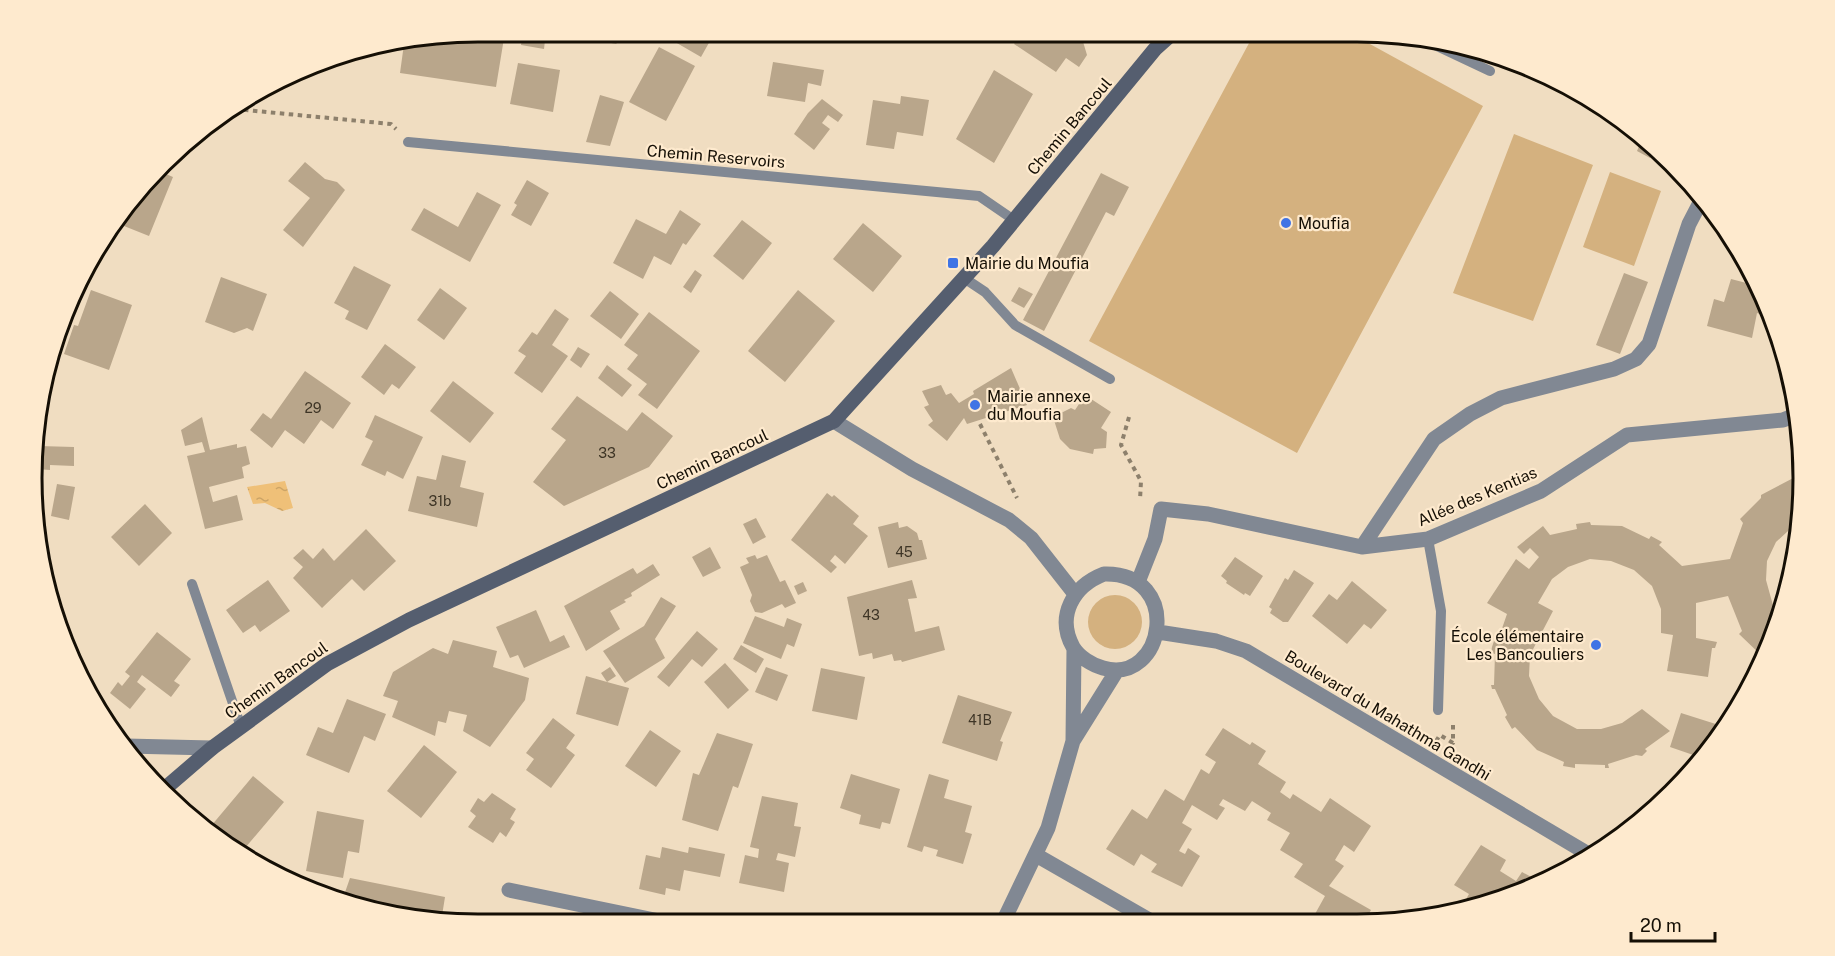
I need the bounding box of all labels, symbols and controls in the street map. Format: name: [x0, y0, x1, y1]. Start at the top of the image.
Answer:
street label: Chemin Bancoul: [1023, 74, 1116, 179]
street label: Chemin Reservoirs: [646, 141, 786, 172]
place label: Moufia: [1298, 214, 1350, 233]
marker: Moufia: [1279, 216, 1293, 230]
place label: Mairie du Moufia: [965, 254, 1089, 273]
marker: Mairie du Moufia: [946, 256, 960, 270]
place label: Mairie annexe du Moufia: [987, 387, 1091, 424]
marker: Mairie annexe du Moufia: [968, 398, 982, 412]
house number: 29: [304, 400, 322, 416]
street label: Chemin Bancoul: [653, 425, 771, 494]
house number: 33: [598, 445, 616, 461]
street label: Allée des Kentias: [1415, 463, 1540, 530]
house number: 31b: [429, 493, 451, 509]
house number: 45: [895, 544, 913, 560]
house number: 43: [862, 607, 880, 623]
place label: École élémentaire Les Bancouliers: [1451, 626, 1584, 664]
street label: Chemin Bancoul: [221, 638, 331, 723]
marker: École élémentaire Les Bancouliers: [1589, 638, 1603, 652]
street label: Boulevard du Mahathma Gandhi: [1281, 646, 1494, 785]
house number: 41B: [968, 712, 992, 728]
scale bar: [1631, 905, 1715, 943]
text: 20 m: [1640, 915, 1682, 936]

